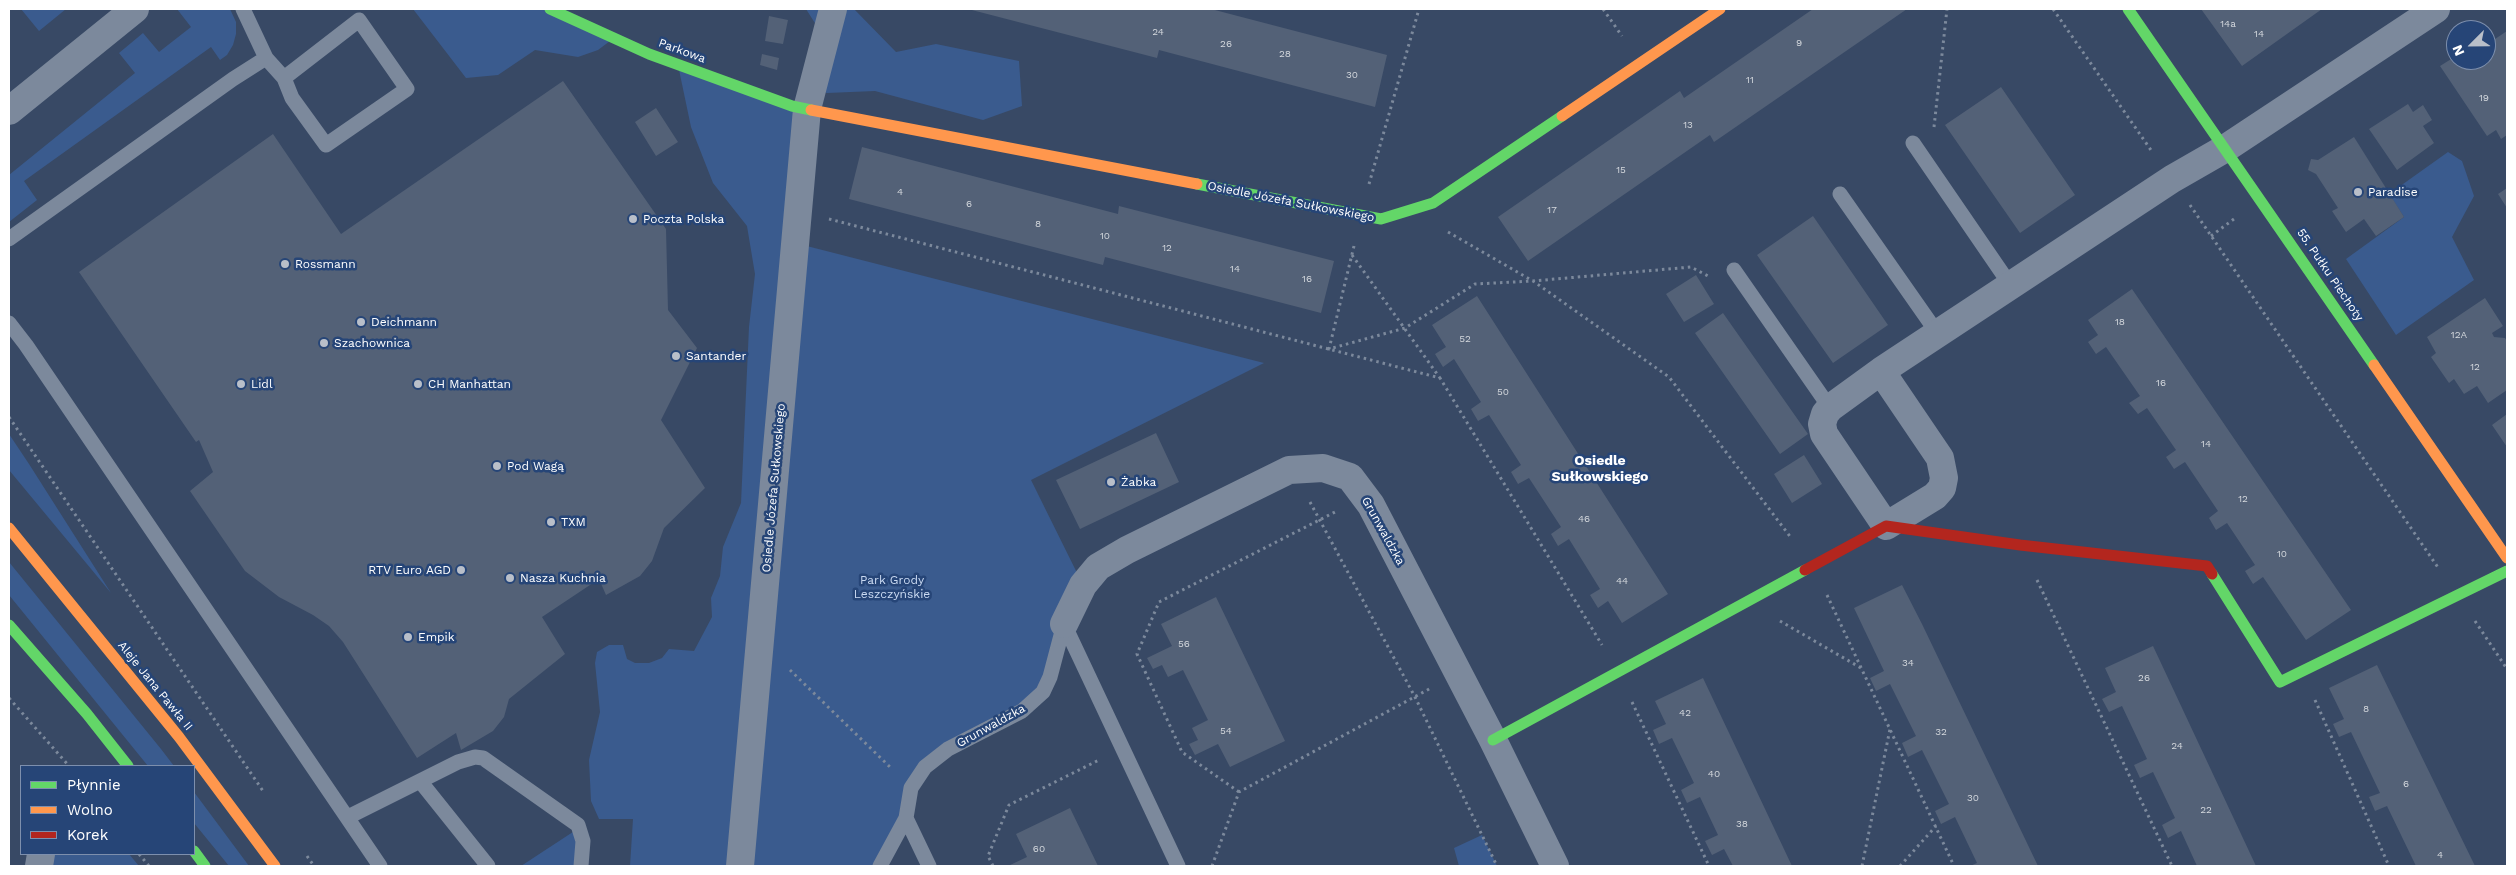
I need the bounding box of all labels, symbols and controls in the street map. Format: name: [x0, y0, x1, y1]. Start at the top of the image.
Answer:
house number: 14a: [2220, 18, 2236, 30]
north arrow: [2446, 20, 2496, 70]
house number: 24: [1152, 26, 1164, 38]
house number: 14: [2254, 28, 2264, 40]
street label: Parkowa: [656, 36, 708, 66]
house number: 9: [1796, 37, 1802, 49]
house number: 26: [1220, 38, 1232, 50]
text: N: [2449, 43, 2468, 58]
house number: 28: [1279, 48, 1291, 60]
house number: 30: [1346, 69, 1358, 81]
house number: 11: [1746, 74, 1754, 86]
house number: 19: [2479, 92, 2489, 104]
house number: 13: [1683, 119, 1693, 131]
house number: 15: [1616, 164, 1626, 176]
street label: Osiedle Józefa Sułkowskiego: [1206, 179, 1376, 225]
place label: Paradise: [2368, 185, 2418, 199]
house number: 4: [897, 186, 903, 198]
marker: Paradise: [2352, 186, 2364, 198]
house number: 6: [966, 198, 972, 210]
house number: 17: [1547, 204, 1557, 216]
place label: Poczta Polska: [643, 212, 724, 226]
marker: Poczta Polska: [627, 213, 639, 225]
house number: 8: [1035, 218, 1041, 230]
street label: 55. Pułku Piechoty: [2294, 226, 2366, 324]
house number: 10: [1100, 230, 1110, 242]
house number: 12: [1162, 242, 1172, 254]
place label: Rossmann: [295, 257, 356, 271]
marker: Rossmann: [279, 258, 291, 270]
house number: 14: [1230, 263, 1240, 275]
house number: 16: [1302, 273, 1312, 285]
place label: Deichmann: [371, 315, 437, 329]
marker: Deichmann: [355, 316, 367, 328]
house number: 18: [2115, 316, 2125, 328]
house number: 12A: [2451, 329, 2467, 341]
house number: 52: [1459, 333, 1471, 345]
place label: Szachownica: [334, 336, 410, 350]
marker: Szachownica: [318, 337, 330, 349]
place label: Santander: [686, 349, 746, 363]
marker: Santander: [670, 350, 682, 362]
house number: 12: [2470, 361, 2480, 373]
place label: Lidl: [251, 377, 273, 391]
place label: CH Manhattan: [428, 377, 511, 391]
house number: 16: [2156, 377, 2166, 389]
marker: Lidl: [235, 378, 247, 390]
marker: CH Manhattan: [412, 378, 424, 390]
house number: 50: [1497, 386, 1509, 398]
street label: Osiedle Józefa Sułkowskiego: [759, 403, 789, 573]
house number: 14: [2201, 438, 2211, 450]
district label: Osiedle Sułkowskiego: [1551, 453, 1649, 486]
place label: Pod Wagą: [507, 459, 564, 473]
marker: Pod Wagą: [491, 460, 503, 472]
place label: Żabka: [1121, 475, 1156, 489]
marker: Żabka: [1105, 476, 1117, 488]
house number: 12: [2238, 493, 2248, 505]
street label: Grunwaldzka: [1358, 494, 1408, 568]
house number: 46: [1578, 513, 1590, 525]
place label: TXM: [561, 515, 586, 529]
marker: TXM: [545, 516, 557, 528]
house number: 10: [2277, 548, 2287, 560]
place label: RTV Euro AGD: [368, 563, 451, 577]
marker: RTV Euro AGD: [455, 564, 467, 576]
place label: Nasza Kuchnia: [520, 571, 606, 585]
marker: Nasza Kuchnia: [504, 572, 516, 584]
park label: Park Grody Leszczyńskie: [854, 573, 930, 601]
house number: 44: [1616, 575, 1628, 587]
place label: Empik: [418, 630, 455, 644]
marker: Empik: [402, 631, 414, 643]
street label: Aleje Jana Pawła II: [115, 638, 195, 734]
house number: 56: [1178, 638, 1190, 650]
house number: 34: [1902, 657, 1914, 669]
house number: 26: [2138, 672, 2150, 684]
street label: Grunwaldzka: [954, 701, 1028, 751]
house number: 8: [2363, 703, 2369, 715]
house number: 42: [1679, 707, 1691, 719]
house number: 54: [1220, 725, 1232, 737]
house number: 32: [1935, 726, 1947, 738]
house number: 24: [2171, 740, 2183, 752]
legend: [20, 765, 195, 855]
house number: 40: [1708, 768, 1720, 780]
text: Płynnie: [67, 776, 121, 794]
house number: 6: [2403, 778, 2409, 790]
house number: 30: [1967, 792, 1979, 804]
text: Wolno: [67, 801, 113, 819]
house number: 22: [2200, 804, 2212, 816]
house number: 38: [1736, 818, 1748, 830]
text: Korek: [67, 826, 108, 844]
house number: 60: [1033, 843, 1045, 855]
house number: 4: [2437, 849, 2443, 861]

